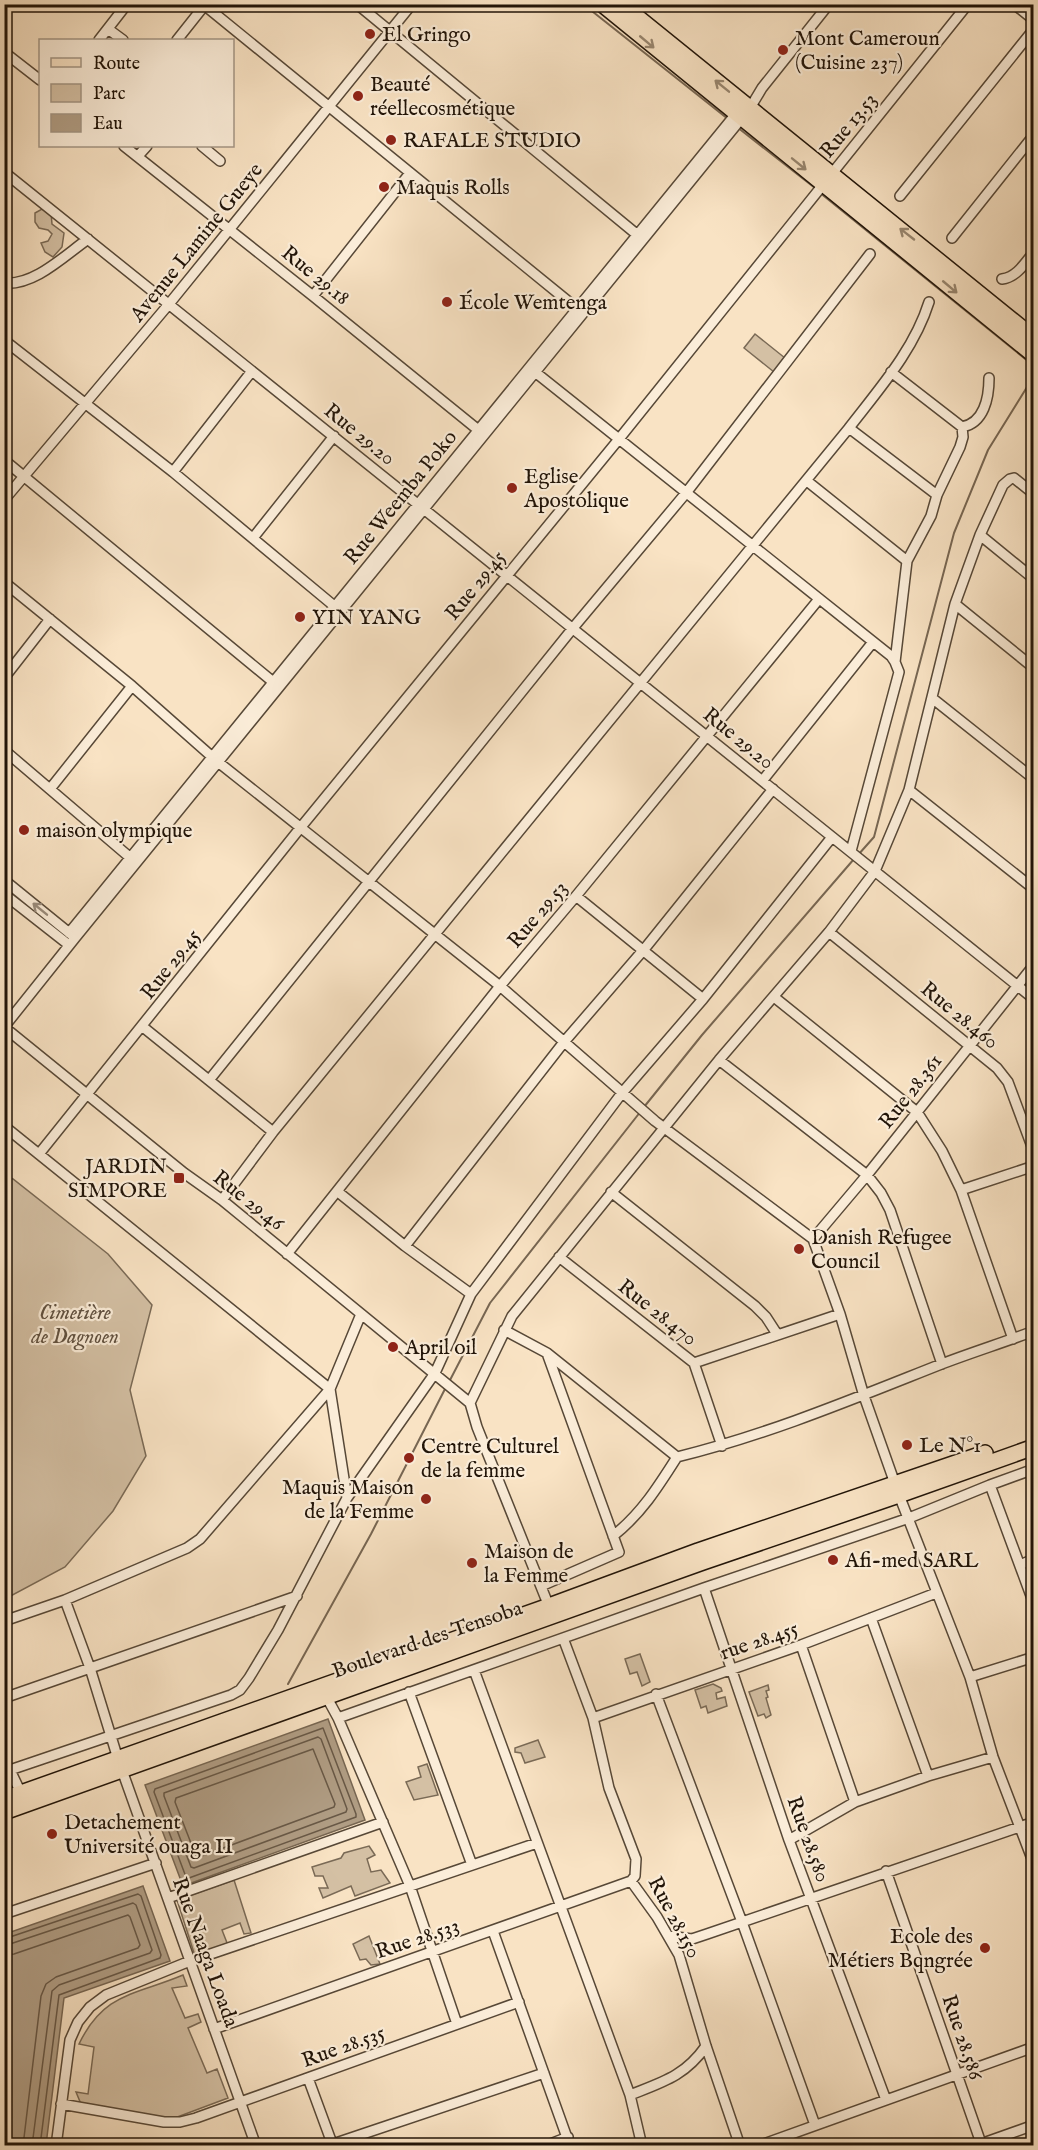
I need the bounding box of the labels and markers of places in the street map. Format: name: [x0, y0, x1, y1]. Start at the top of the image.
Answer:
place label: El Gringo: [382, 22, 471, 49]
place label: Mont Cameroun (Cuisine 237): [795, 26, 940, 77]
marker: El Gringo: [363, 27, 377, 41]
marker: Mont Cameroun (Cuisine 237): [776, 43, 790, 57]
place label: Beauté réellecosmétique: [370, 72, 516, 123]
marker: Beauté réellecosmétique: [351, 89, 365, 103]
place label: RAFALE STUDIO: [403, 128, 581, 155]
marker: RAFALE STUDIO: [384, 133, 398, 147]
place label: Maquis Rolls: [396, 175, 510, 202]
marker: Maquis Rolls: [377, 180, 391, 194]
place label: École Wemtenga: [459, 289, 608, 317]
marker: École Wemtenga: [440, 295, 454, 309]
place label: Eglise Apostolique: [523, 464, 629, 515]
marker: Eglise Apostolique: [505, 481, 519, 495]
place label: YIN YANG: [312, 605, 421, 632]
marker: YIN YANG: [293, 610, 307, 624]
place label: maison olympique: [36, 818, 193, 845]
marker: maison olympique: [17, 823, 31, 837]
place label: JARDIN SIMPORE: [68, 1154, 167, 1205]
marker: JARDIN SIMPORE: [172, 1171, 186, 1185]
place label: Danish Refugee Council: [811, 1225, 952, 1276]
marker: Danish Refugee Council: [792, 1242, 806, 1256]
place label: April oil: [404, 1335, 477, 1362]
marker: April oil: [386, 1340, 400, 1354]
place label: Le N°1: [919, 1433, 981, 1460]
place label: Centre Culturel de la femme: [421, 1434, 559, 1485]
marker: Le N°1: [900, 1438, 914, 1452]
marker: Centre Culturel de la femme: [402, 1451, 416, 1465]
place label: Maquis Maison de la Femme: [282, 1475, 414, 1526]
marker: Maquis Maison de la Femme: [419, 1492, 433, 1506]
place label: Maison de la Femme: [484, 1539, 574, 1590]
place label: Afi-med SARL: [844, 1548, 979, 1575]
marker: Afi-med SARL: [826, 1553, 840, 1567]
marker: Maison de la Femme: [465, 1556, 479, 1570]
place label: Detachement Université ouaga II: [64, 1810, 233, 1861]
marker: Detachement Université ouaga II: [45, 1827, 59, 1841]
place label: Ecole des Métiers Bqngrée: [828, 1924, 973, 1975]
marker: Ecole des Métiers Bqngrée: [978, 1941, 992, 1955]

